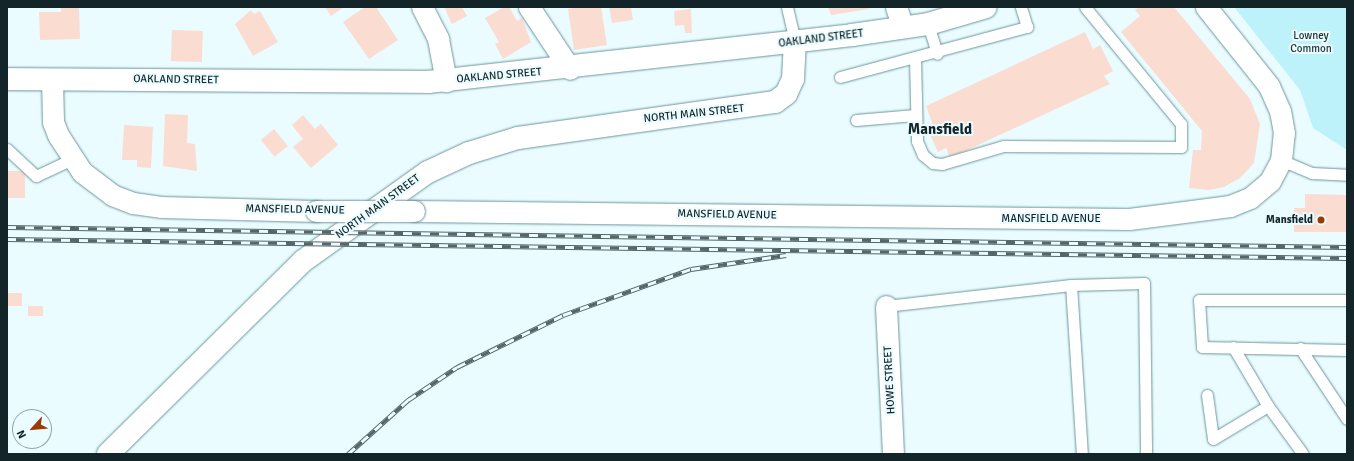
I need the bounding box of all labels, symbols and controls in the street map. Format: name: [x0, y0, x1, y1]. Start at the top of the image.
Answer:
street label: OAKLAND STREET: [778, 27, 864, 51]
park label: Lowney Common: [1290, 30, 1332, 56]
street label: OAKLAND STREET: [456, 66, 542, 86]
street label: OAKLAND STREET: [133, 73, 219, 87]
street label: NORTH MAIN STREET: [643, 102, 745, 126]
district label: Mansfield: [908, 121, 972, 139]
street label: NORTH MAIN STREET: [333, 172, 423, 242]
street label: MANSFIELD AVENUE: [245, 203, 345, 217]
street label: MANSFIELD AVENUE: [677, 208, 777, 222]
street label: MANSFIELD AVENUE: [1001, 212, 1101, 226]
place label: Mansfield: [1266, 213, 1313, 227]
marker: Mansfield: [1316, 215, 1326, 225]
street label: HOWE STREET: [882, 346, 898, 414]
north arrow: [12, 409, 52, 449]
text: N: [14, 428, 29, 441]

